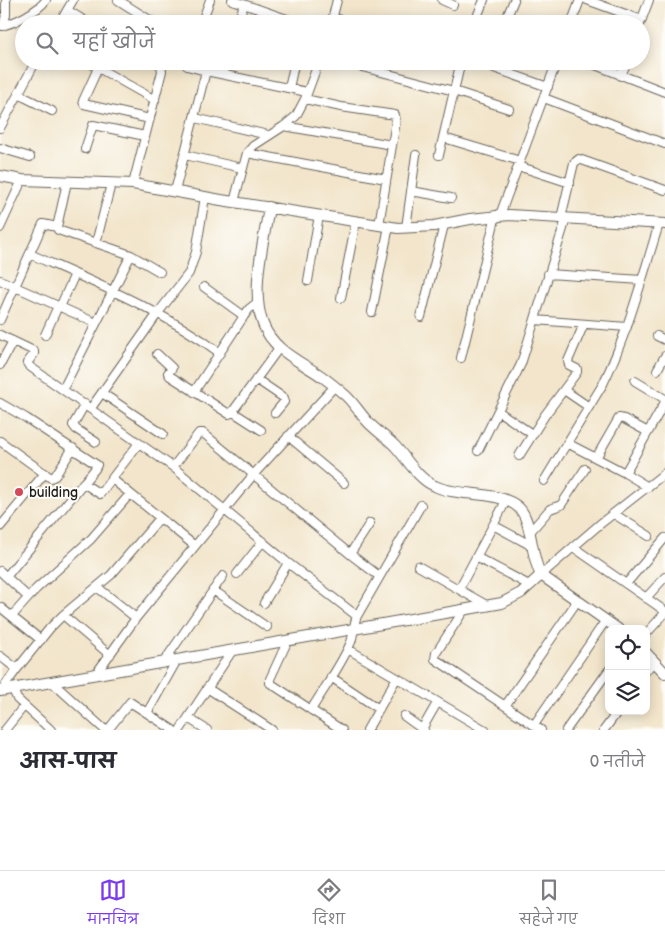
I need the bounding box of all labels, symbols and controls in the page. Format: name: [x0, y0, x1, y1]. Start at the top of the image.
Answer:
search box: [15, 15, 650, 70]
icon: search: [33, 29, 61, 57]
text: यहाँ खोजें: [73, 31, 155, 54]
place label: building: [29, 484, 78, 501]
marker: building: [13, 486, 25, 498]
map controls: [605, 625, 650, 715]
button: locate: [605, 625, 650, 670]
button: layers: [605, 670, 650, 715]
text: आस-पास: [20, 749, 116, 774]
text: 0 नतीजे: [590, 753, 645, 772]
tab: मानचित्र: [87, 876, 139, 935]
tab: दिशा: [313, 876, 345, 935]
tab: सहेजे गए: [519, 876, 578, 935]

